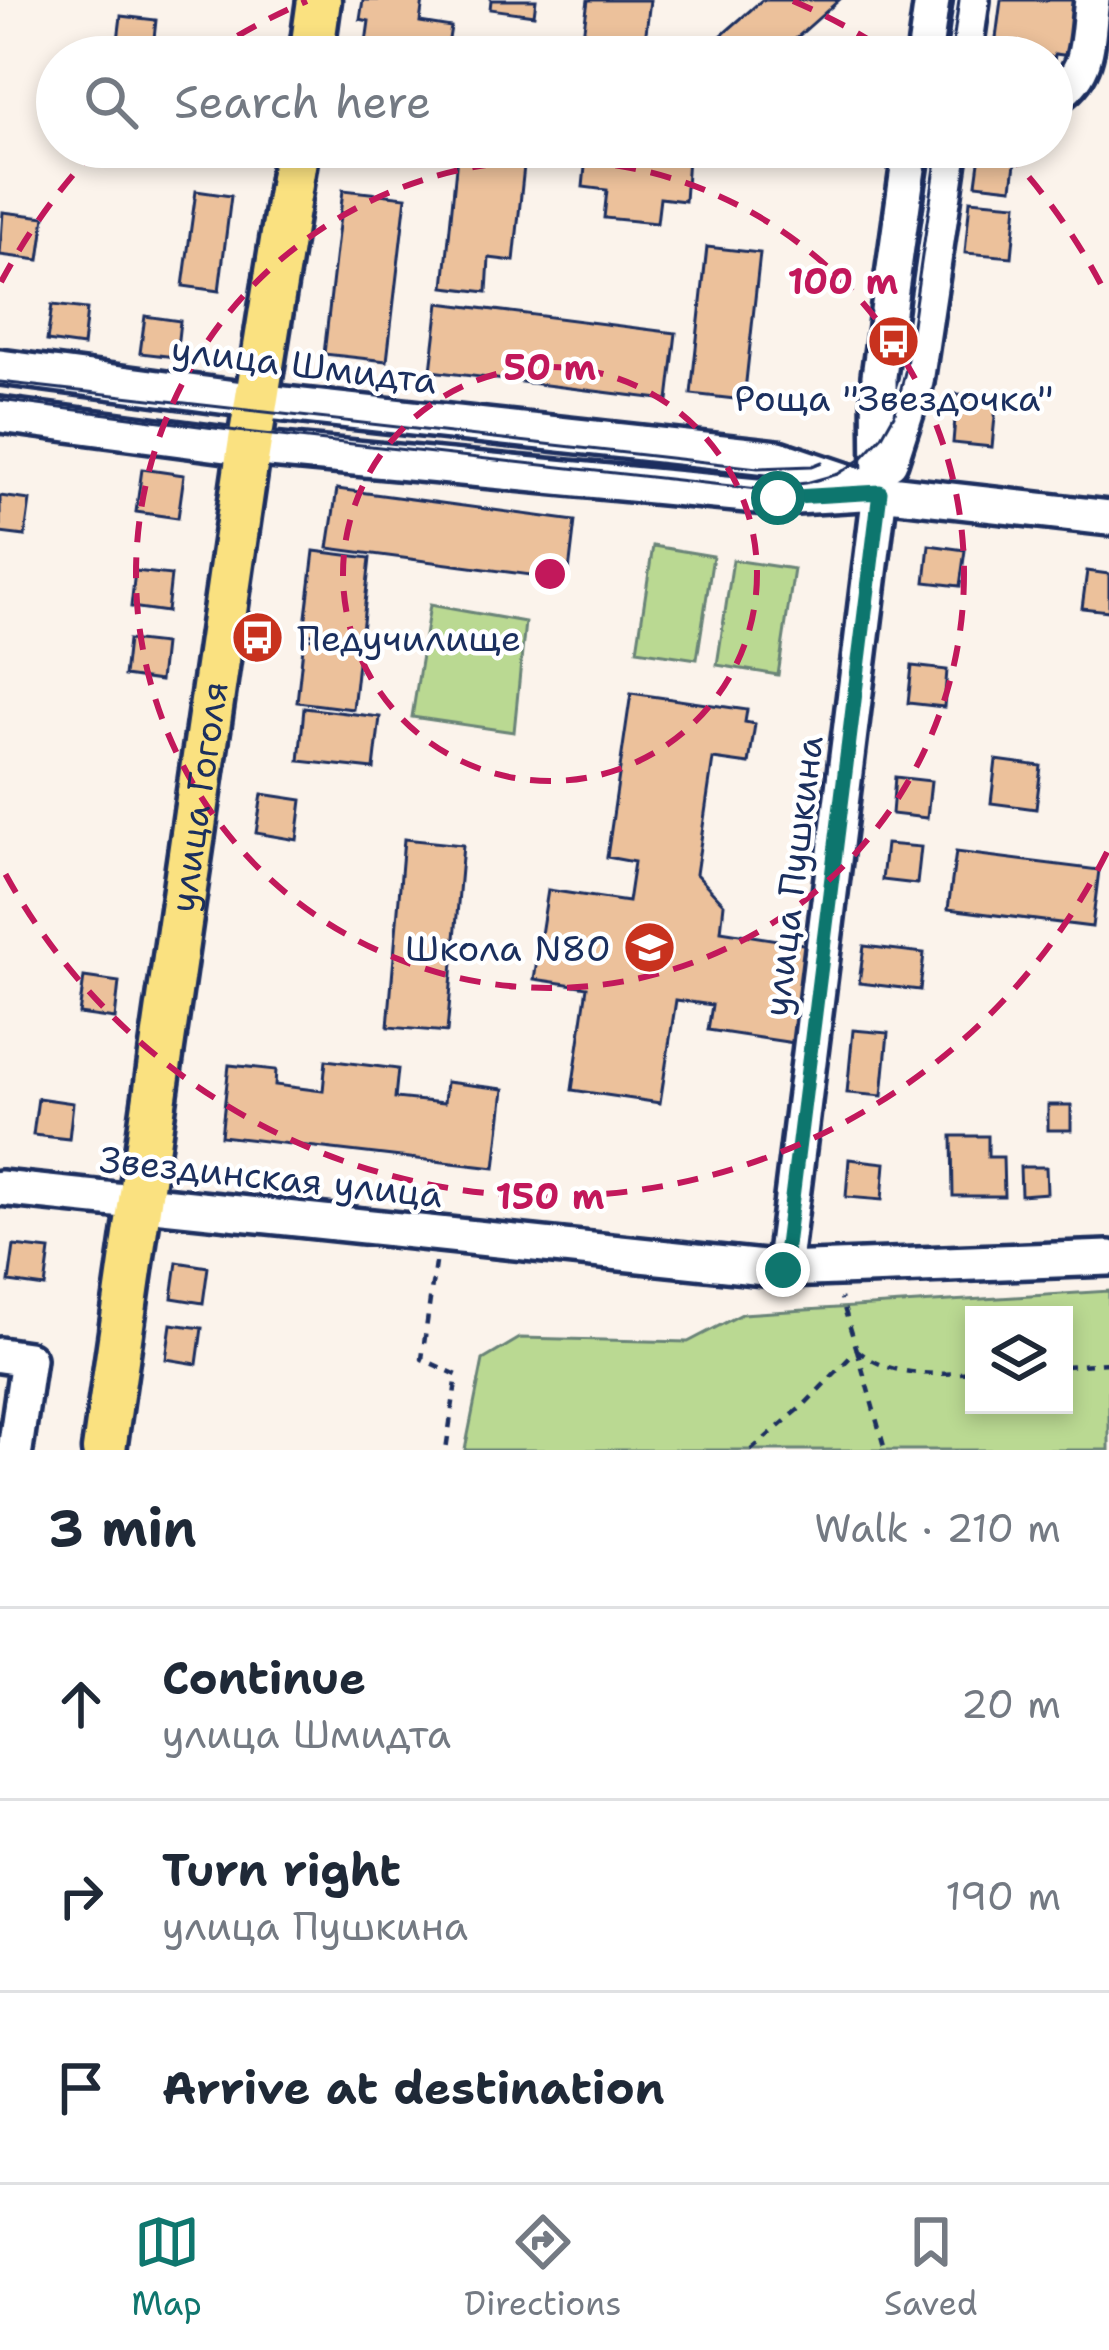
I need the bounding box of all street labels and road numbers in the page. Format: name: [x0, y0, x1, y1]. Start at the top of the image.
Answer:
street label: улица Шмидта: [169, 324, 439, 406]
street label: улица Гоголя: [157, 678, 239, 915]
street label: улица Пушкина: [751, 733, 835, 1019]
street label: Звездинская улица: [97, 1135, 445, 1219]

